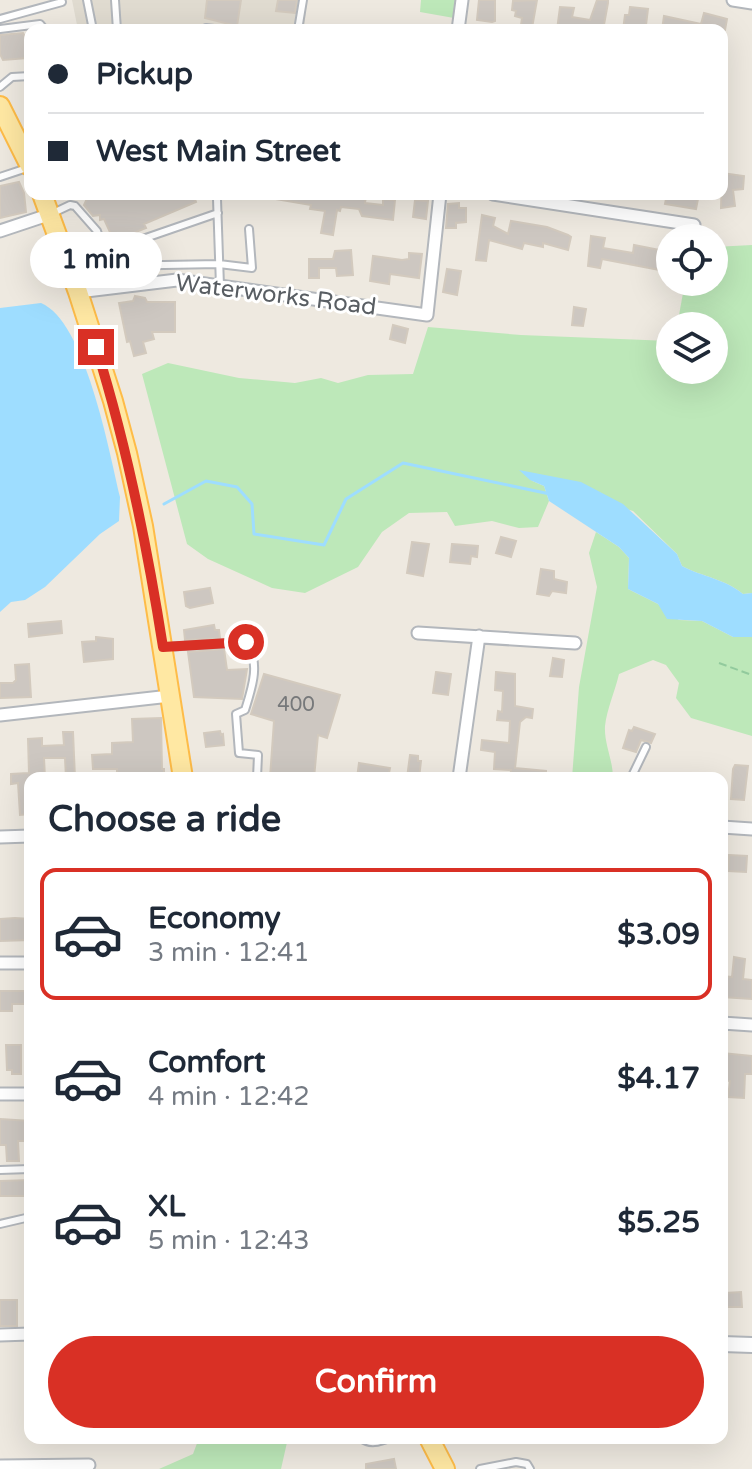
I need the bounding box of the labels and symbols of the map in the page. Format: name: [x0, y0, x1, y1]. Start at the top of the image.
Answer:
callout: 1 min: [30, 231, 162, 287]
street label: Waterworks Road: [174, 268, 378, 322]
route end: [78, 329, 114, 365]
route start: [228, 624, 264, 660]
house number: 400: [277, 693, 315, 717]

